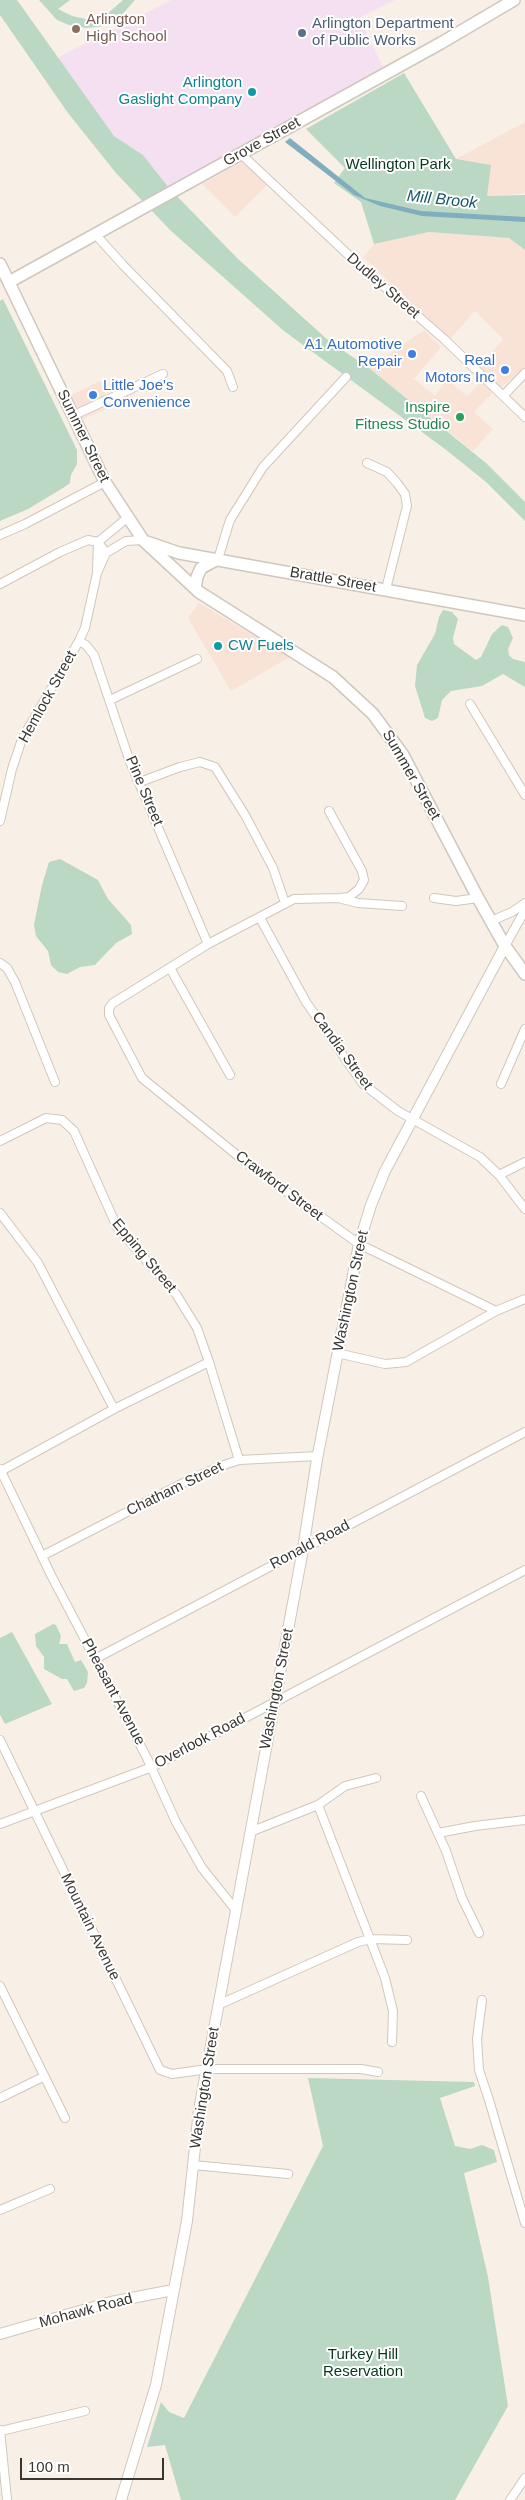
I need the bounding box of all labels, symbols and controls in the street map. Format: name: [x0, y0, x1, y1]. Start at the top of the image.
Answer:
place label: Arlington High School: [86, 11, 167, 46]
place label: Arlington Department of Public Works: [312, 15, 454, 50]
marker: Arlington High School: [70, 23, 82, 35]
marker: Arlington Department of Public Works: [296, 27, 308, 39]
place label: Arlington Gaslight Company: [119, 74, 242, 109]
marker: Arlington Gaslight Company: [246, 86, 258, 98]
street label: Grove Street: [220, 114, 304, 170]
park label: Wellington Park: [346, 156, 450, 174]
water label: Mill Brook: [406, 187, 478, 213]
street label: Dudley Street: [343, 249, 423, 323]
place label: A1 Automotive Repair: [304, 336, 402, 371]
marker: A1 Automotive Repair: [406, 348, 418, 360]
place label: Real Motors Inc: [425, 352, 495, 387]
marker: Real Motors Inc: [499, 364, 511, 376]
place label: Little Joe's Convenience: [103, 377, 191, 412]
street label: Summer Street: [53, 387, 113, 485]
marker: Little Joe's Convenience: [87, 389, 99, 401]
place label: Inspire Fitness Studio: [355, 399, 450, 434]
marker: Inspire Fitness Studio: [454, 411, 466, 423]
street label: Brattle Street: [288, 564, 378, 596]
place label: CW Fuels: [228, 637, 294, 655]
marker: CW Fuels: [212, 640, 224, 652]
street label: Hemlock Street: [15, 648, 81, 746]
street label: Summer Street: [378, 727, 444, 823]
street label: Pine Street: [121, 753, 167, 829]
street label: Candia Street: [308, 1009, 376, 1093]
street label: Crawford Street: [232, 1147, 326, 1225]
street label: Epping Street: [108, 1215, 180, 1297]
street label: Washington Street: [329, 1229, 373, 1353]
street label: Chatham Street: [124, 1458, 226, 1520]
street label: Ronald Road: [267, 1516, 353, 1574]
street label: Washington Street: [256, 1627, 298, 1751]
street label: Pheasant Avenue: [77, 1636, 149, 1748]
street label: Overlook Road: [152, 1710, 248, 1772]
street label: Mountain Avenue: [56, 1871, 124, 1983]
street label: Washington Street: [187, 2026, 223, 2150]
street label: Mohawk Road: [37, 2290, 135, 2332]
park label: Turkey Hill Reservation: [323, 2346, 403, 2381]
scale bar: [22, 2448, 166, 2480]
text: 100 m: [28, 2458, 70, 2475]

